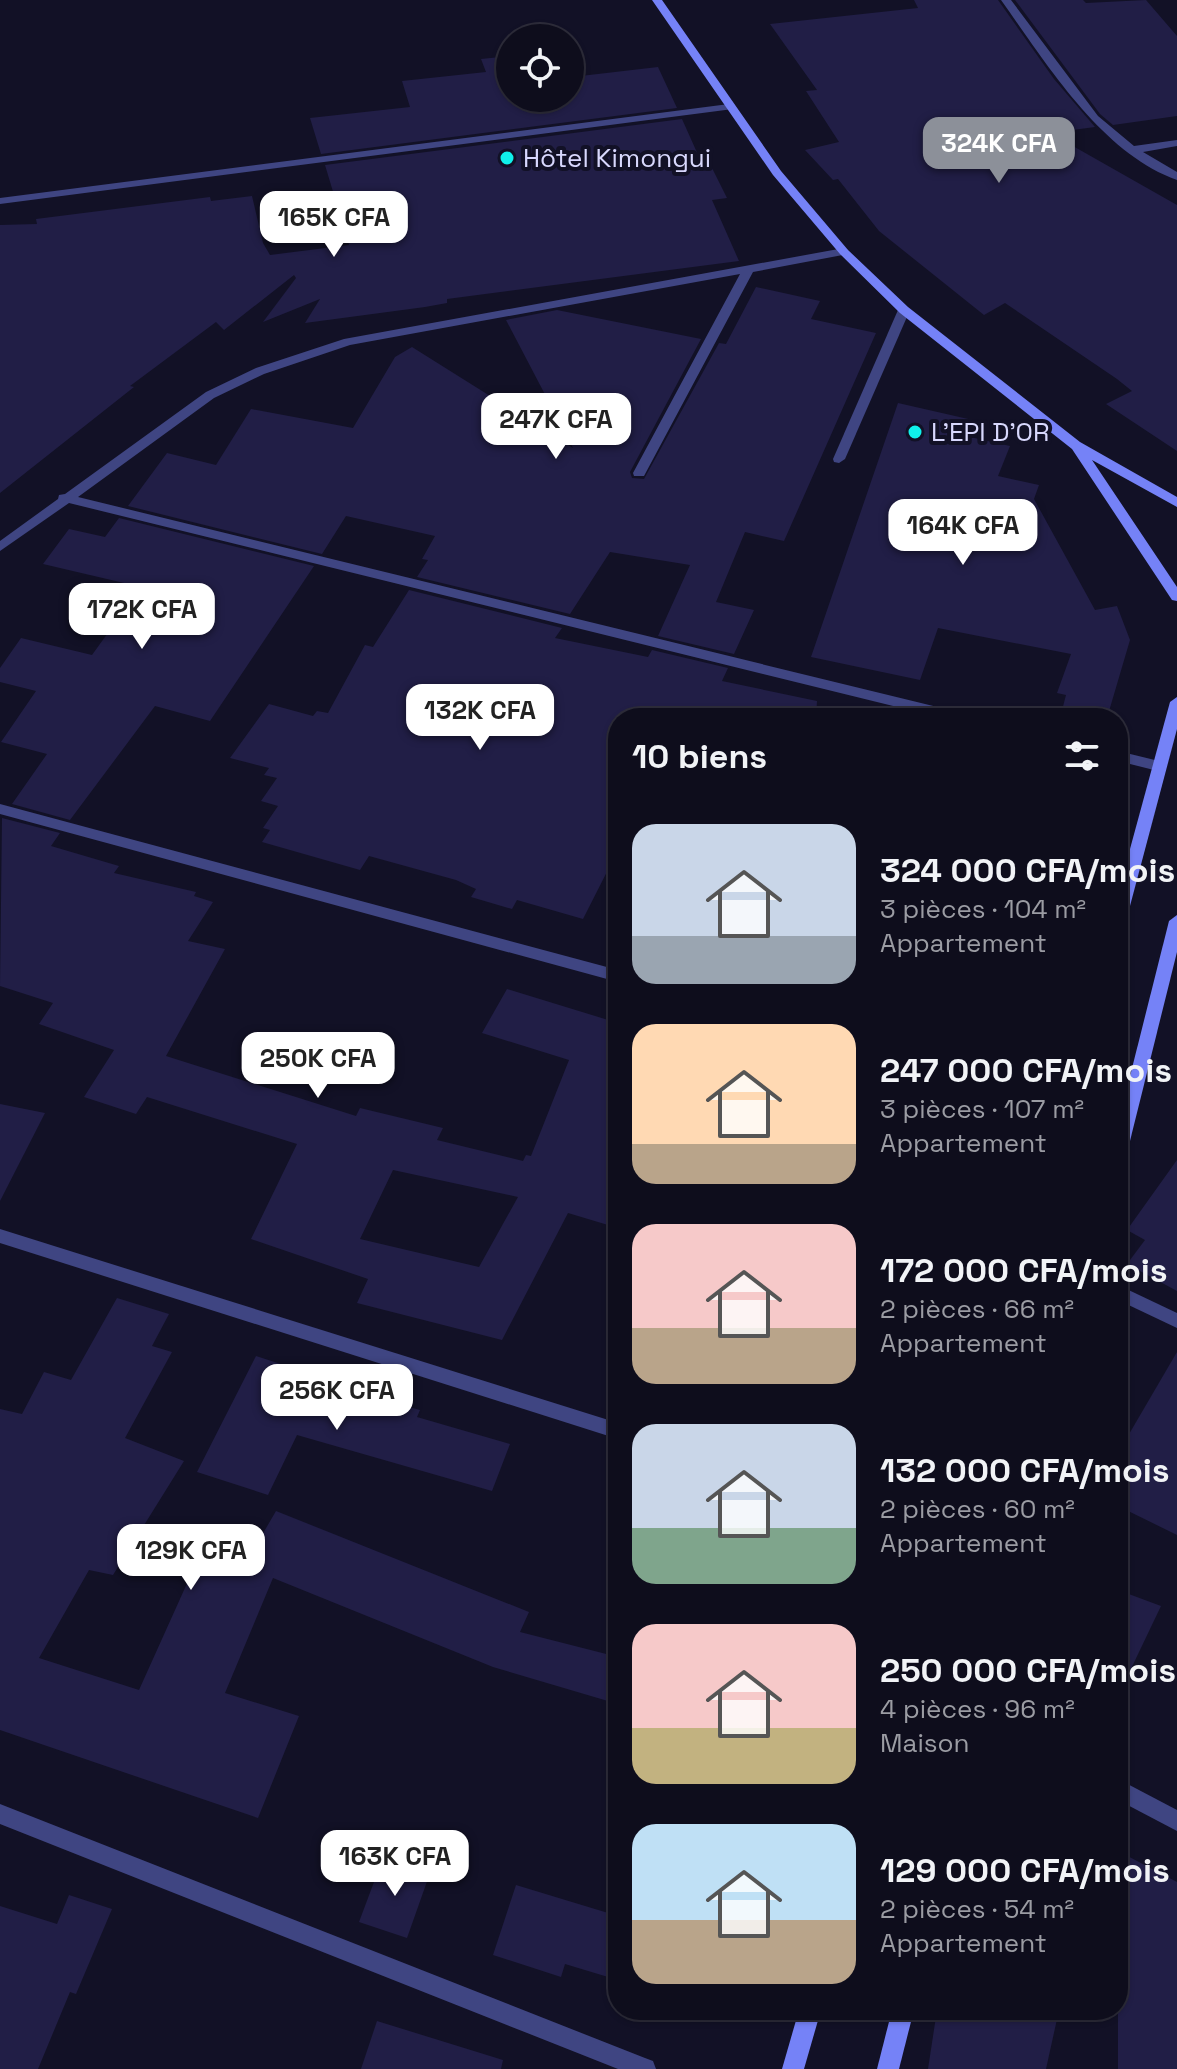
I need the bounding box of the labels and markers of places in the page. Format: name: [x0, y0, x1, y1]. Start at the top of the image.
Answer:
pin: 324K CFA: [916, 117, 1082, 185]
place label: Hôtel Kimongui: [523, 141, 711, 175]
marker: Hôtel Kimongui: [498, 149, 516, 167]
pin: 165K CFA: [251, 191, 417, 259]
pin: 247K CFA: [473, 393, 639, 461]
place label: L'EPI D'OR: [931, 415, 1049, 449]
marker: L'EPI D'OR: [906, 423, 924, 441]
pin: 164K CFA: [880, 499, 1046, 567]
pin: 172K CFA: [59, 583, 225, 651]
pin: 132K CFA: [397, 684, 563, 752]
pin: 250K CFA: [235, 1032, 401, 1100]
pin: 256K CFA: [254, 1364, 420, 1432]
pin: 129K CFA: [108, 1524, 274, 1592]
pin: 163K CFA: [312, 1830, 478, 1898]

